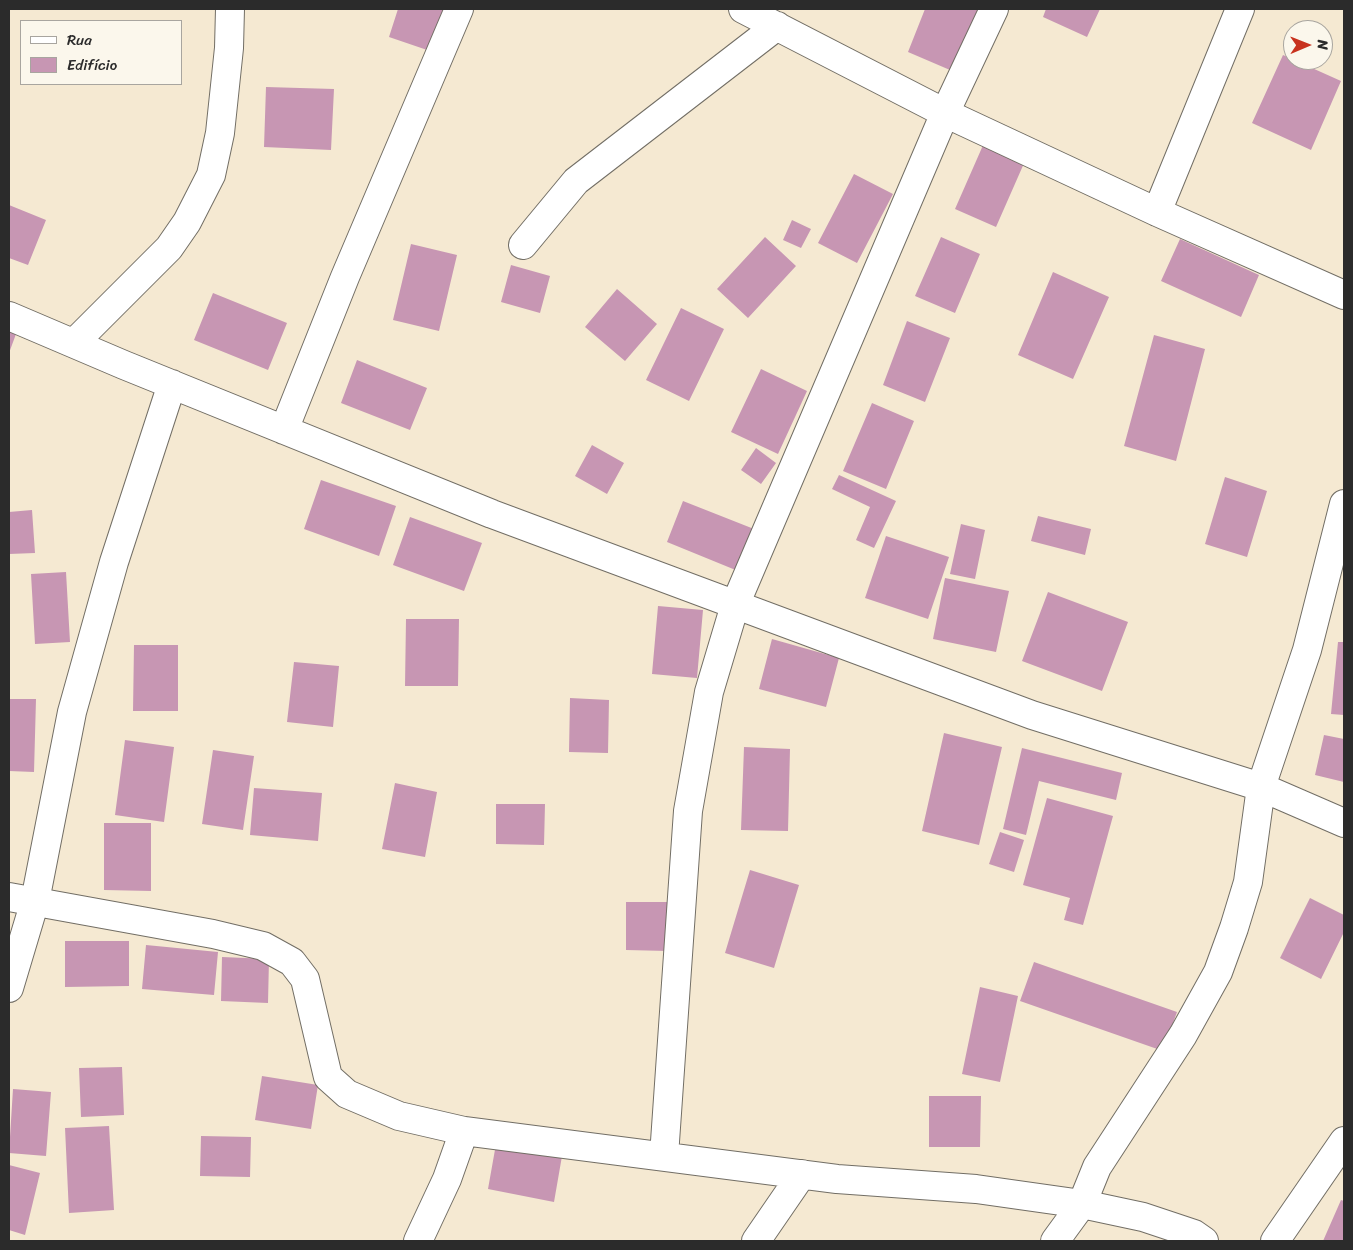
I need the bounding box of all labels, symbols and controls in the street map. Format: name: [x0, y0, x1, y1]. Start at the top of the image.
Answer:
legend: [20, 20, 182, 85]
north arrow: [1283, 20, 1333, 70]
text: Rua: [67, 27, 92, 53]
text: N: [1310, 40, 1335, 50]
text: Edifício: [67, 52, 117, 78]

